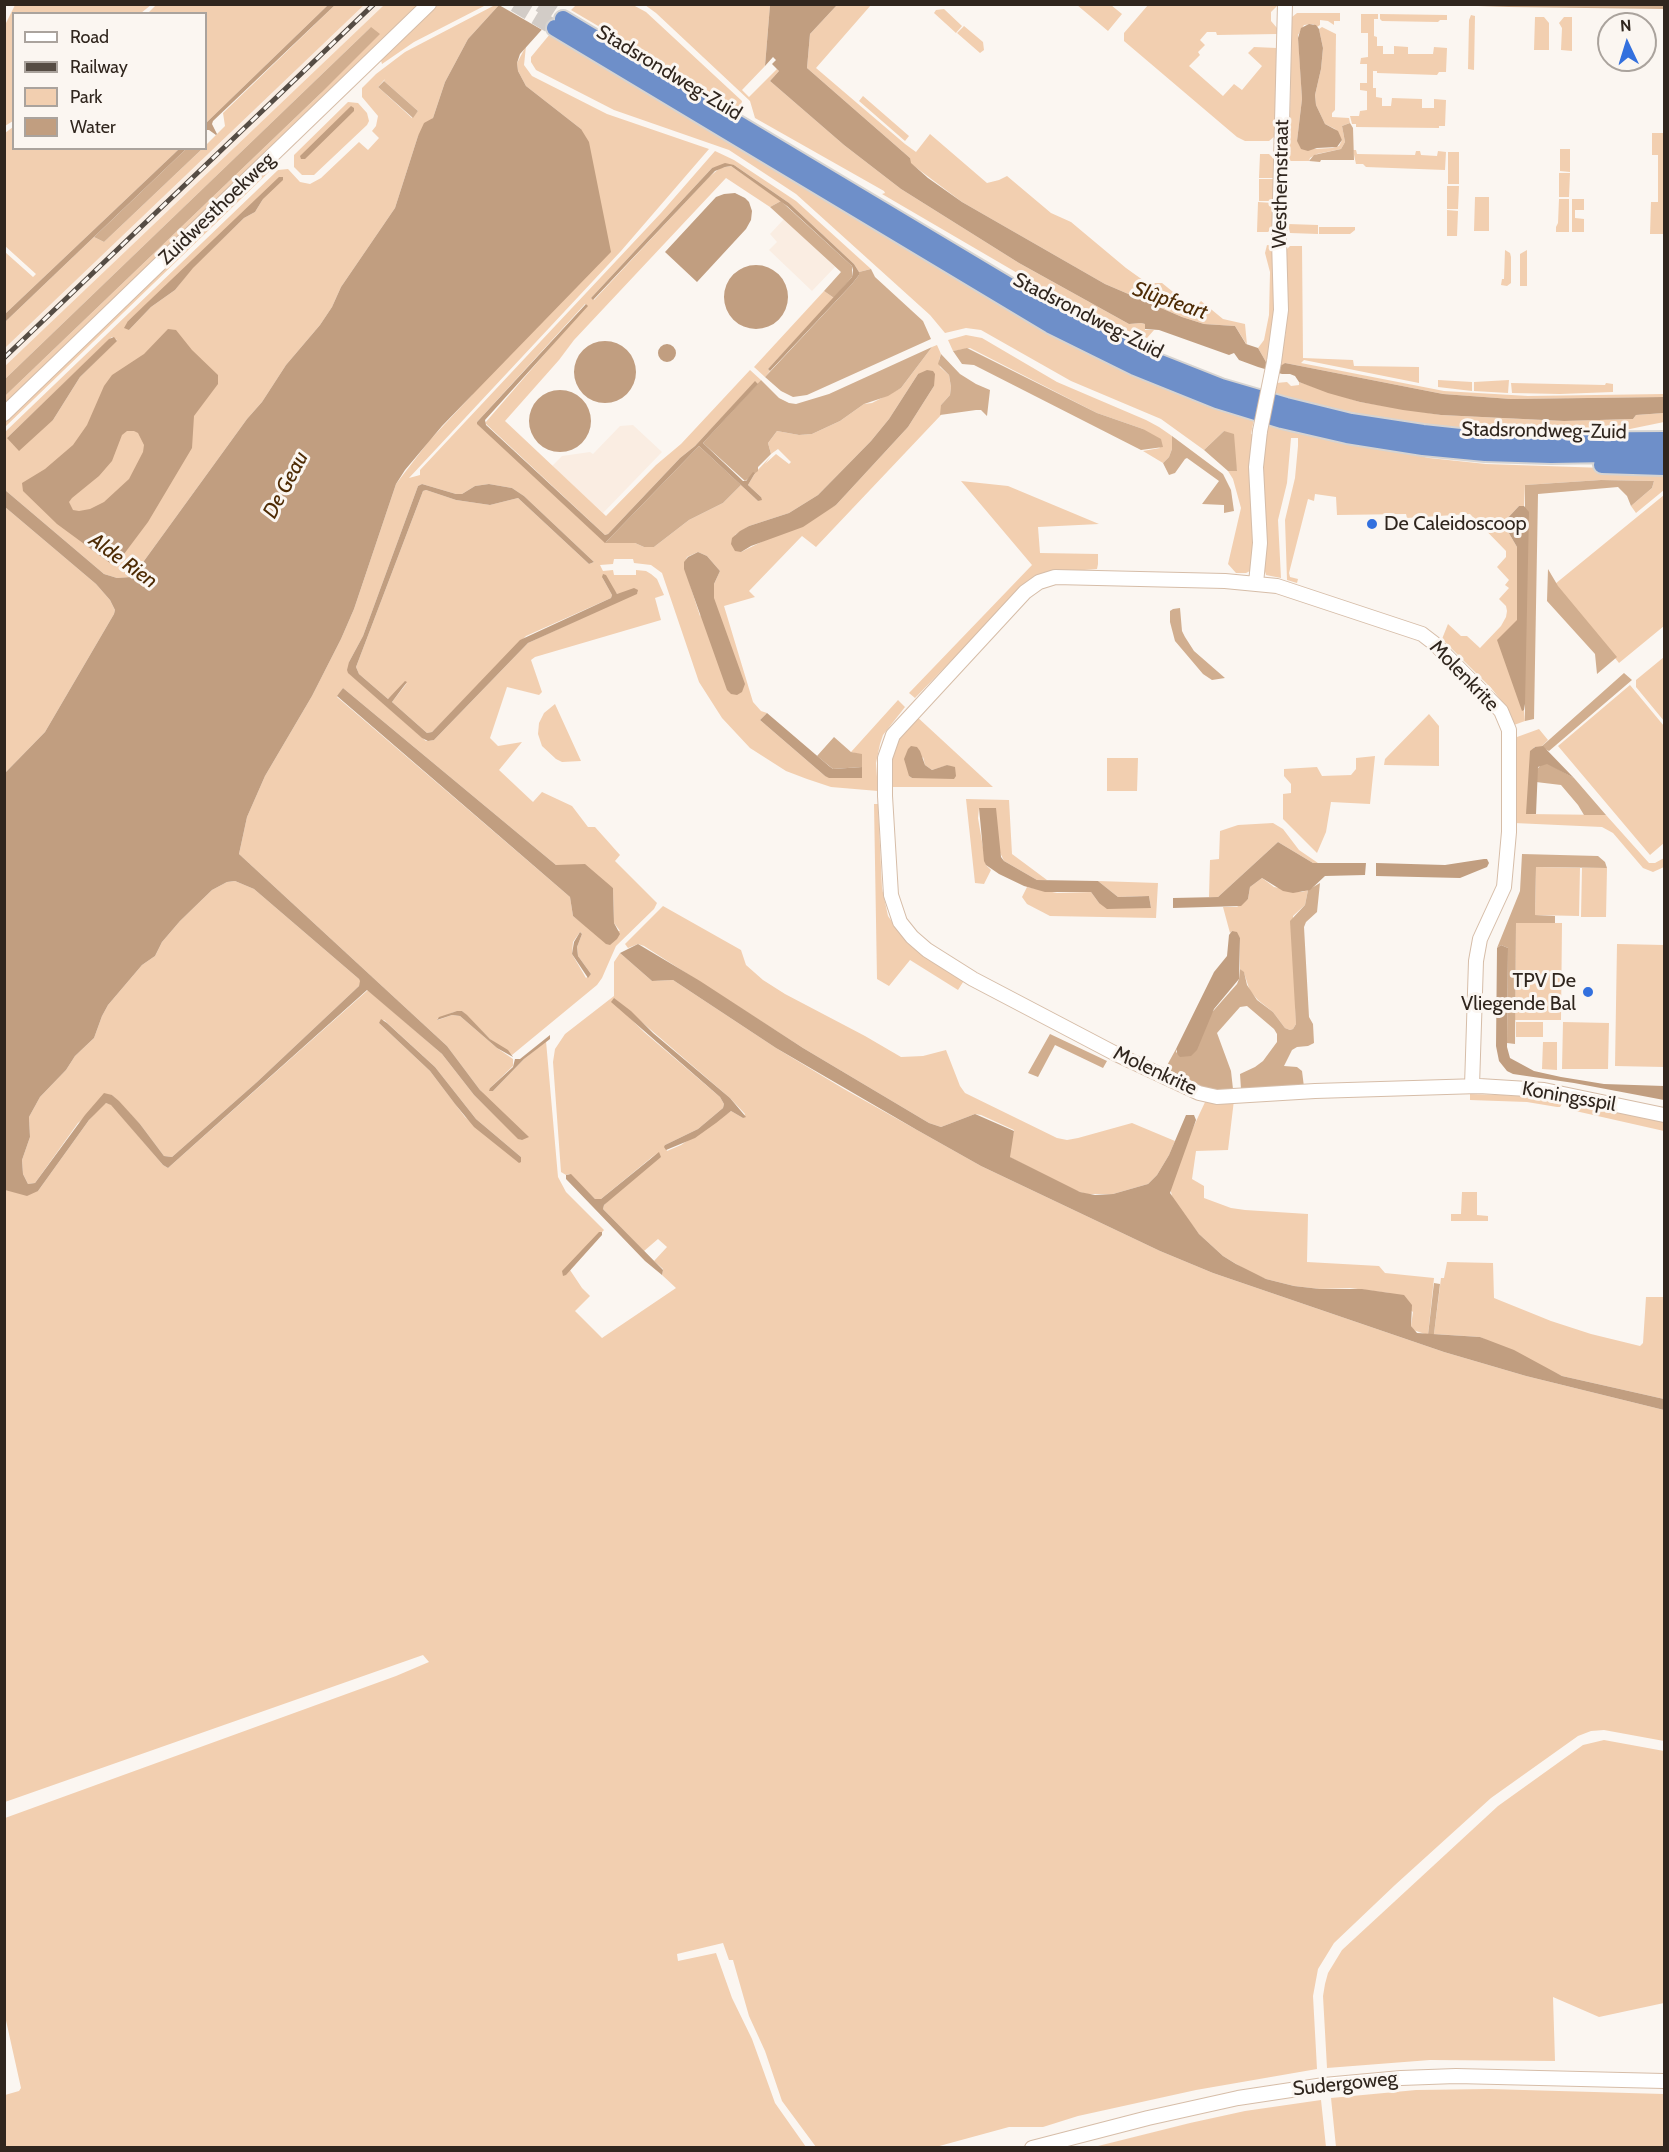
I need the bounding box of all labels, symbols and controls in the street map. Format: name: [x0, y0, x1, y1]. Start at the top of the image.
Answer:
legend: [12, 12, 207, 150]
north arrow: [1597, 12, 1657, 72]
text: N: [1620, 16, 1632, 35]
street label: Stadsrondweg-Zuid: [592, 20, 746, 126]
text: Road: [70, 26, 109, 48]
text: Railway: [70, 56, 128, 78]
text: Park: [70, 86, 102, 108]
text: Water: [70, 116, 116, 138]
street label: Westhemstraat: [1268, 119, 1294, 249]
street label: Zuidwesthoekweg: [154, 148, 280, 270]
street label: Stadsrondweg-Zuid: [1009, 268, 1167, 364]
water label: Slûpfeart: [1129, 277, 1211, 325]
street label: Stadsrondweg-Zuid: [1461, 418, 1627, 444]
water label: De Geau: [258, 447, 314, 523]
place label: De Caleidoscoop: [1384, 512, 1527, 536]
marker: De Caleidoscoop: [1365, 517, 1379, 531]
water label: Alde Rien: [84, 528, 162, 594]
street label: Molenkrite: [1424, 635, 1504, 717]
place label: TPV De Vliegende Bal: [1461, 969, 1576, 1016]
marker: TPV De Vliegende Bal: [1581, 985, 1595, 999]
street label: Molenkrite: [1109, 1041, 1201, 1101]
street label: Koningsspil: [1520, 1077, 1618, 1117]
street label: Sudergoweg: [1292, 2067, 1398, 2101]

